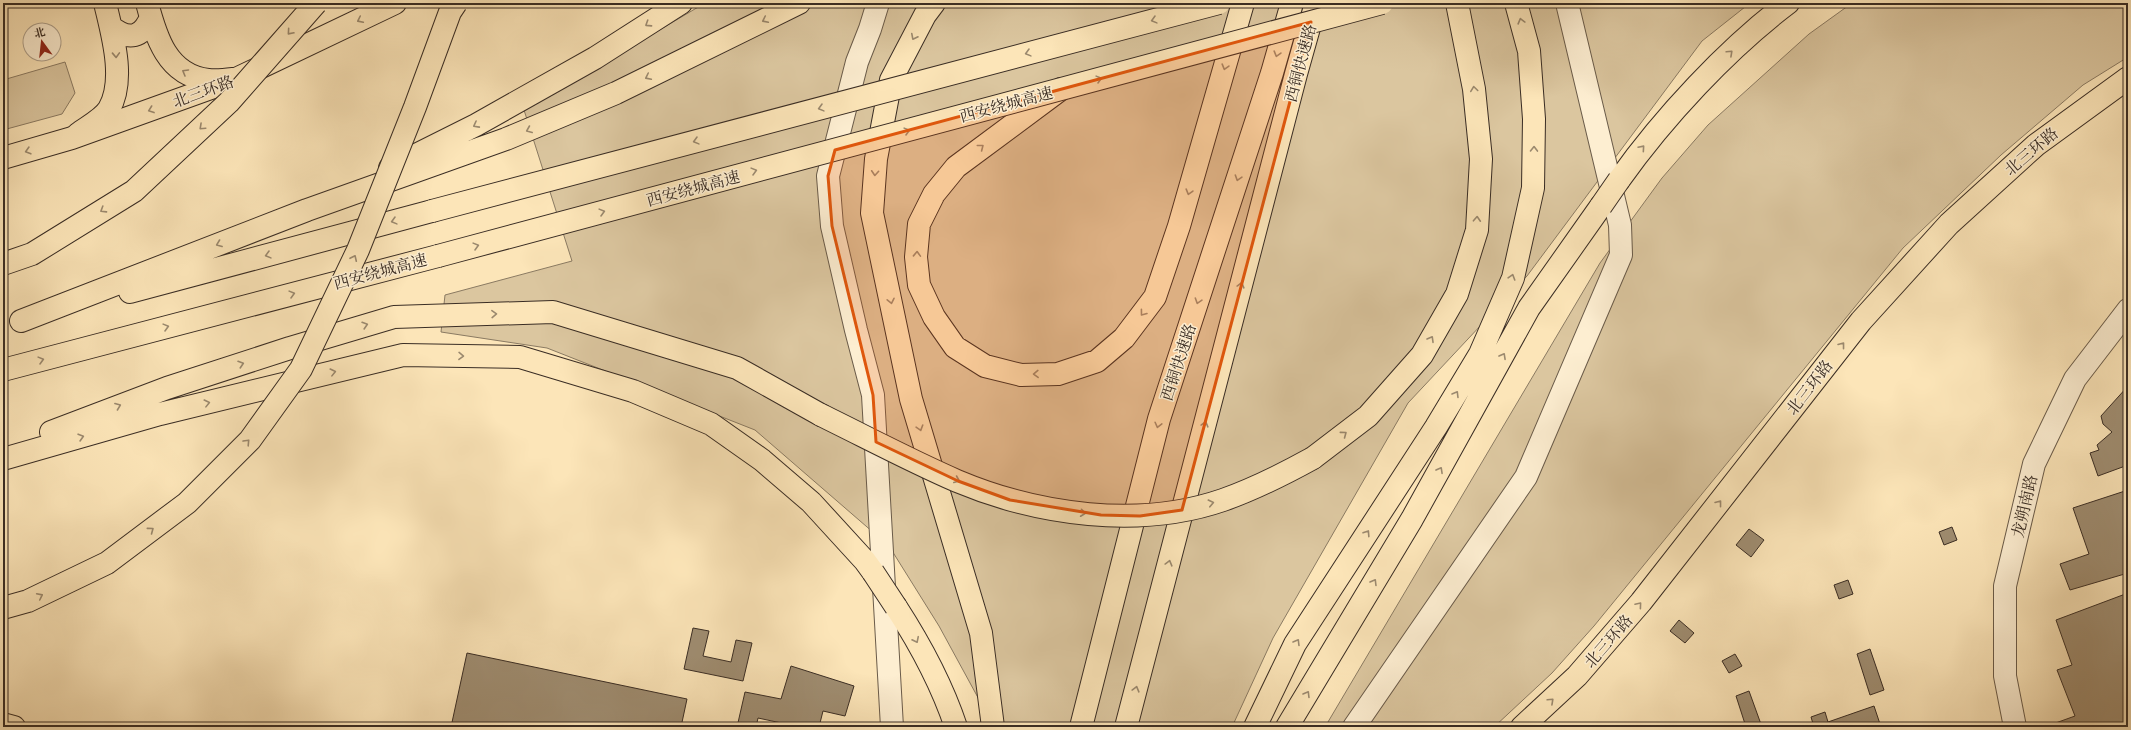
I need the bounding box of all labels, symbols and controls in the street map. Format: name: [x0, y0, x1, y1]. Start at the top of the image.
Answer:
one-way arrow: [357, 15, 364, 23]
one-way arrow: [761, 15, 769, 23]
one-way arrow: [1151, 15, 1158, 24]
one-way arrow: [1517, 18, 1526, 25]
one-way arrow: [645, 19, 652, 27]
north arrow: [22, 22, 62, 62]
street label: 西铜快速路: [1281, 22, 1321, 104]
text: 北: [33, 25, 47, 41]
one-way arrow: [288, 27, 295, 35]
one-way arrow: [911, 32, 919, 40]
one-way arrow: [1025, 49, 1031, 57]
one-way arrow: [1274, 51, 1282, 57]
one-way arrow: [1726, 51, 1733, 58]
one-way arrow: [112, 52, 120, 58]
one-way arrow: [1221, 64, 1230, 71]
one-way arrow: [182, 70, 189, 77]
street label: 北三环路: [170, 72, 237, 112]
one-way arrow: [644, 72, 652, 80]
one-way arrow: [1095, 76, 1102, 84]
street label: 西安绕城高速: [957, 83, 1055, 127]
one-way arrow: [1470, 86, 1479, 92]
one-way arrow: [818, 103, 825, 112]
one-way arrow: [147, 105, 154, 113]
one-way arrow: [472, 120, 480, 127]
one-way arrow: [199, 122, 207, 130]
street label: 北三环路: [2001, 124, 2063, 180]
one-way arrow: [525, 125, 532, 133]
one-way arrow: [904, 127, 910, 135]
one-way arrow: [692, 136, 699, 145]
one-way arrow: [977, 145, 984, 152]
one-way arrow: [1637, 145, 1645, 153]
one-way arrow: [24, 146, 31, 155]
one-way arrow: [1529, 146, 1538, 152]
street label: 西安绕城高速: [644, 167, 742, 211]
one-way arrow: [751, 168, 758, 176]
one-way arrow: [870, 170, 879, 176]
one-way arrow: [1234, 174, 1243, 181]
one-way arrow: [1185, 189, 1194, 196]
one-way arrow: [100, 206, 107, 213]
one-way arrow: [598, 208, 605, 217]
one-way arrow: [391, 216, 398, 225]
one-way arrow: [1473, 216, 1482, 222]
one-way arrow: [215, 240, 222, 248]
one-way arrow: [473, 242, 479, 250]
one-way arrow: [265, 250, 272, 259]
street label: 西安绕城高速: [331, 250, 429, 294]
one-way arrow: [913, 251, 921, 257]
one-way arrow: [349, 255, 357, 262]
one-way arrow: [1507, 274, 1516, 281]
one-way arrow: [1236, 281, 1245, 288]
one-way arrow: [288, 290, 295, 299]
one-way arrow: [886, 298, 894, 305]
one-way arrow: [1194, 298, 1202, 305]
one-way arrow: [1141, 308, 1148, 315]
one-way arrow: [491, 310, 497, 318]
one-way arrow: [361, 321, 368, 330]
street label: 西铜快速路: [1157, 321, 1201, 403]
one-way arrow: [163, 323, 170, 332]
one-way arrow: [1426, 336, 1433, 343]
one-way arrow: [1837, 342, 1844, 349]
one-way arrow: [458, 352, 464, 361]
one-way arrow: [1498, 353, 1505, 360]
one-way arrow: [37, 356, 44, 365]
street label: 北三环路: [1782, 356, 1837, 419]
one-way arrow: [237, 360, 244, 369]
one-way arrow: [330, 369, 336, 377]
one-way arrow: [1033, 370, 1039, 379]
one-way arrow: [1452, 391, 1459, 398]
one-way arrow: [203, 399, 210, 408]
one-way arrow: [115, 403, 122, 411]
one-way arrow: [1154, 421, 1163, 428]
one-way arrow: [1200, 421, 1208, 427]
one-way arrow: [915, 424, 924, 431]
one-way arrow: [1340, 432, 1347, 439]
one-way arrow: [77, 433, 84, 442]
one-way arrow: [242, 440, 249, 447]
one-way arrow: [1435, 467, 1442, 474]
street label: 龙朔南路: [2008, 473, 2042, 540]
one-way arrow: [954, 476, 961, 484]
one-way arrow: [1208, 499, 1215, 508]
one-way arrow: [1714, 500, 1721, 507]
one-way arrow: [1080, 508, 1086, 517]
one-way arrow: [147, 528, 154, 535]
one-way arrow: [1363, 530, 1370, 537]
one-way arrow: [1164, 560, 1172, 567]
one-way arrow: [1370, 579, 1377, 586]
one-way arrow: [36, 593, 43, 601]
one-way arrow: [1634, 602, 1641, 610]
street label: 北三环路: [1580, 611, 1637, 672]
one-way arrow: [911, 636, 919, 644]
one-way arrow: [1292, 639, 1299, 646]
one-way arrow: [1131, 686, 1140, 693]
one-way arrow: [1303, 691, 1310, 698]
one-way arrow: [1546, 698, 1554, 705]

